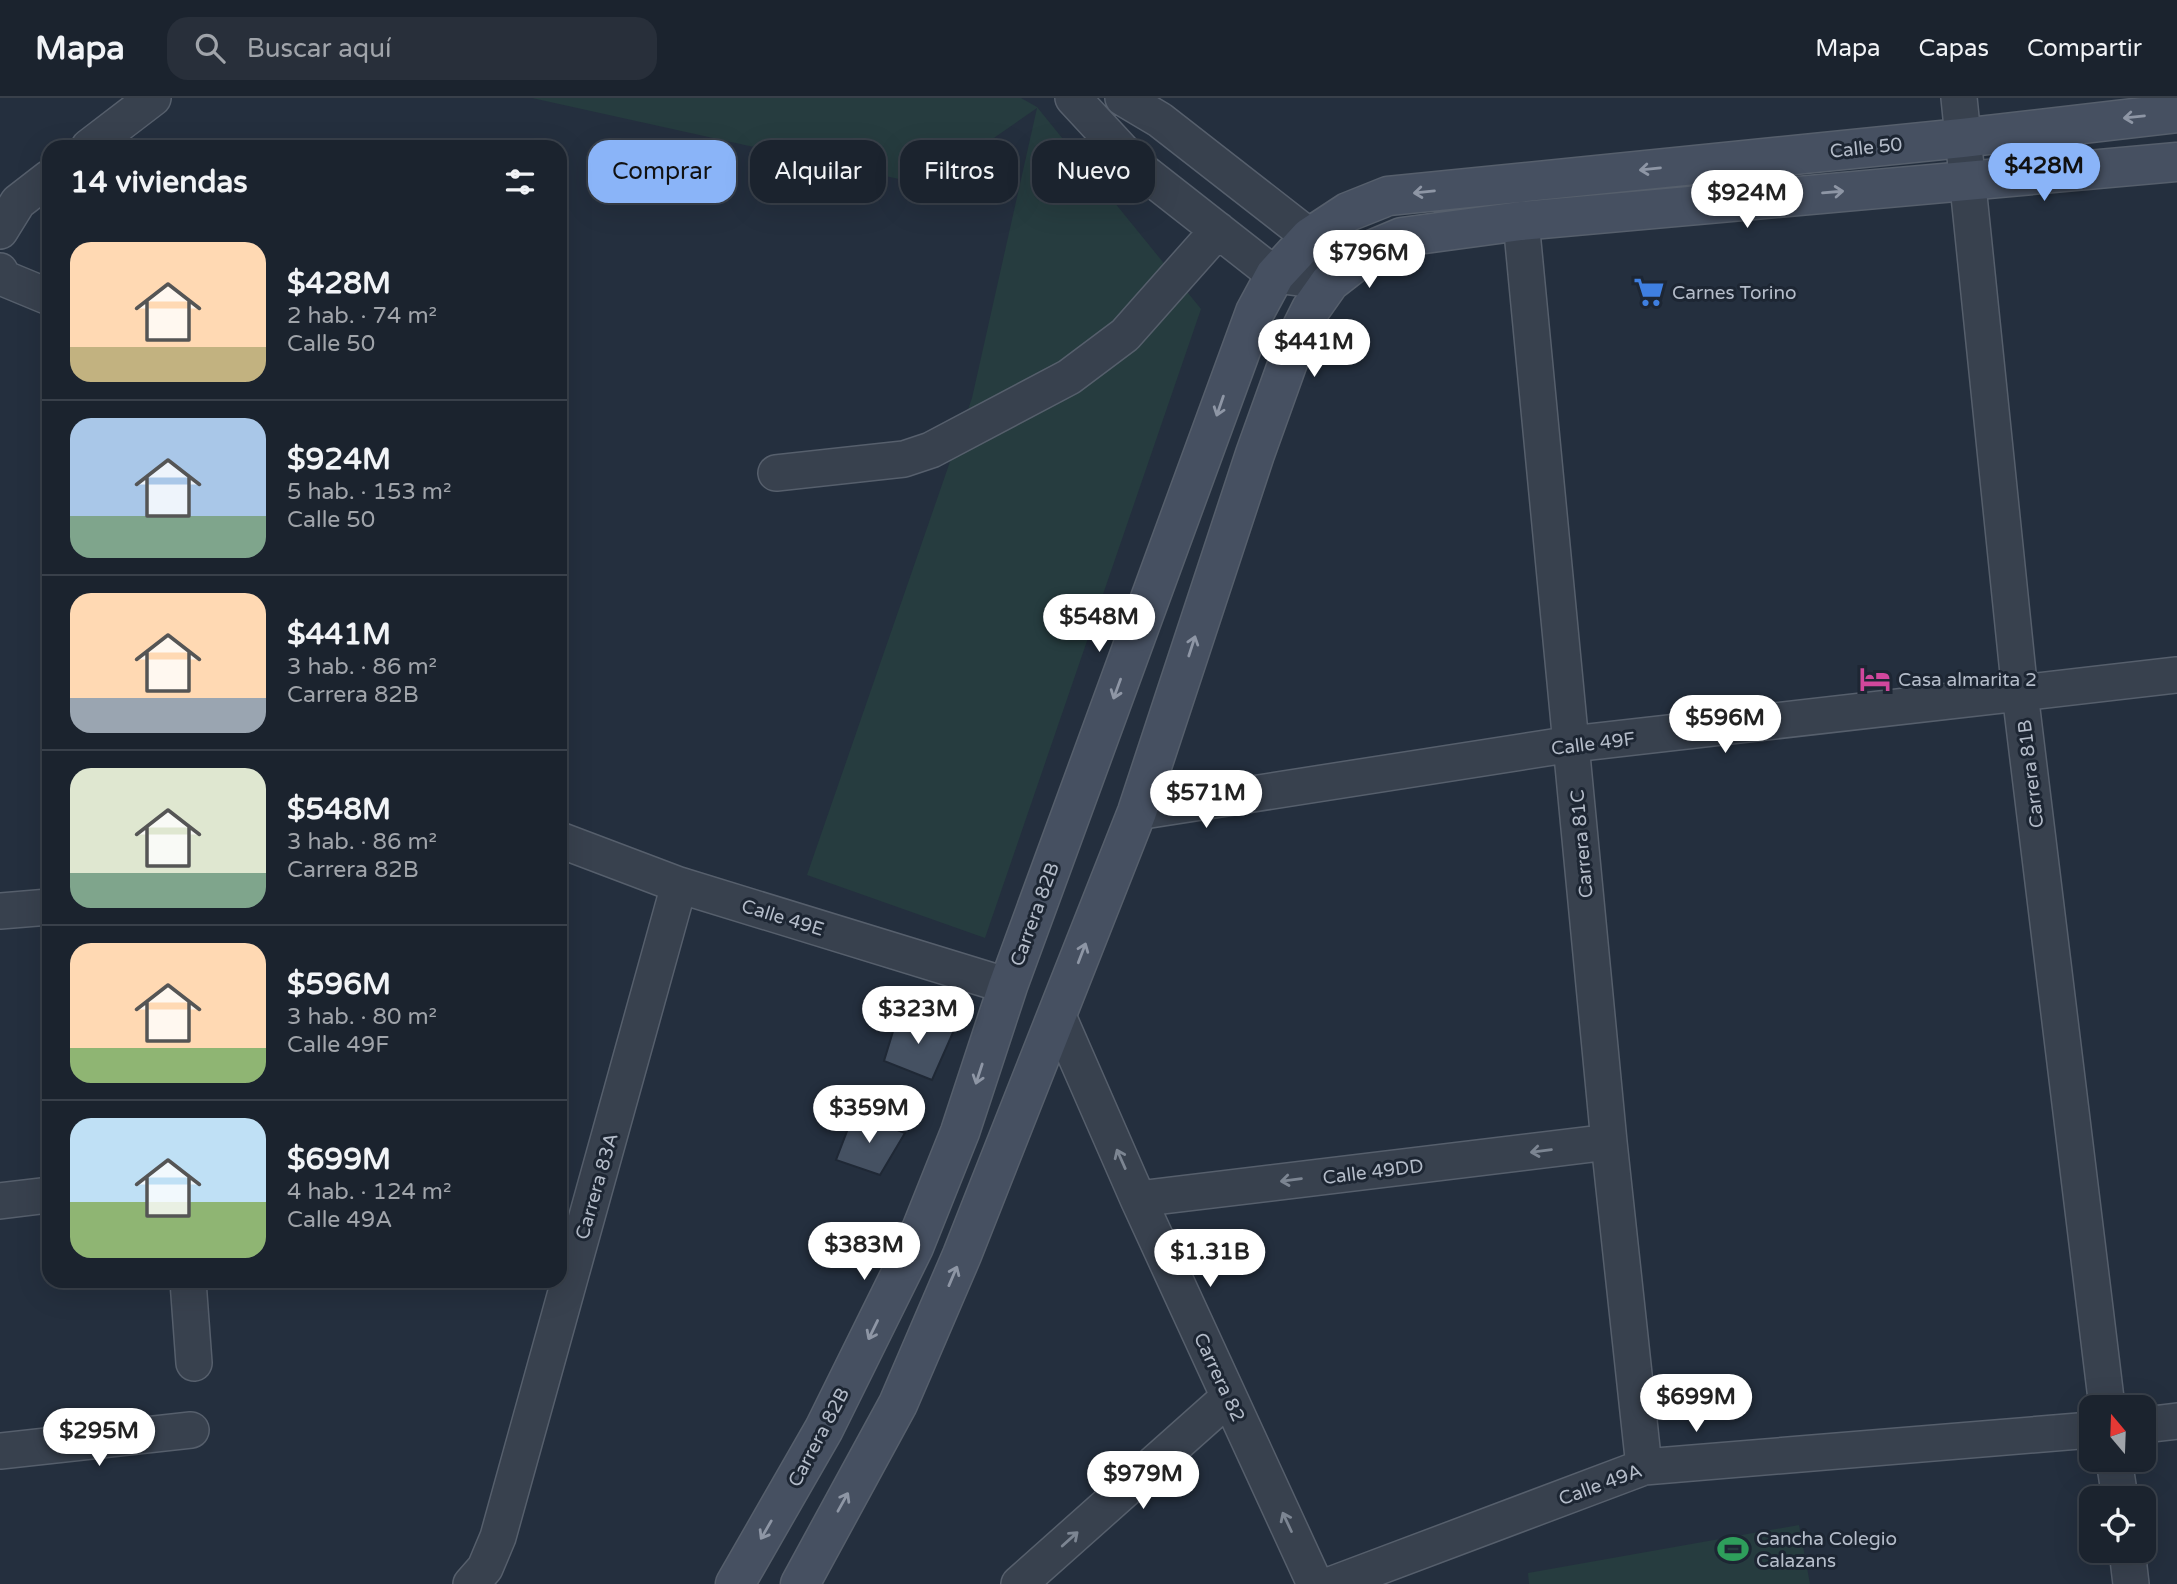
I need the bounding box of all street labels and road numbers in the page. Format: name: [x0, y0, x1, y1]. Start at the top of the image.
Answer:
street label: Calle 50: [1829, 133, 1904, 163]
street label: Carrera 81B: [2013, 719, 2049, 829]
street label: Calle 49F: [1550, 728, 1636, 760]
street label: Carrera 81C: [1566, 789, 1598, 899]
street label: Carrera 82B: [1006, 859, 1064, 969]
street label: Calle 49E: [739, 895, 827, 941]
street label: Carrera 83A: [571, 1130, 623, 1242]
street label: Calle 49DD: [1321, 1155, 1425, 1189]
street label: Carrera 82: [1189, 1329, 1249, 1425]
street label: Carrera 82B: [784, 1384, 854, 1491]
street label: Calle 49A: [1556, 1460, 1645, 1510]

